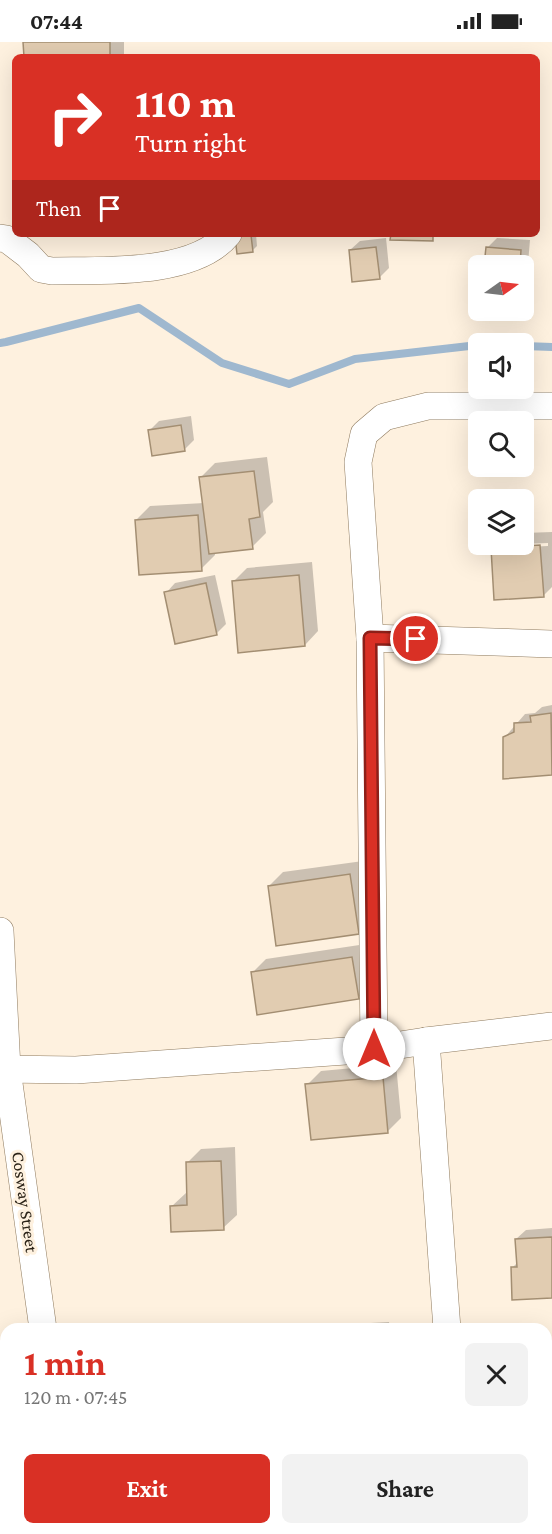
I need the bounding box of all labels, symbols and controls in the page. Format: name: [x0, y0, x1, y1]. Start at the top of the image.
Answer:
text: 07:44: [30, 9, 83, 34]
icon: right: [36, 78, 114, 156]
text: 110 m: [135, 79, 236, 126]
text: Turn right: [135, 128, 246, 158]
icon: arrive: [93, 192, 126, 225]
text: Then: [36, 196, 81, 221]
north arrow: [468, 255, 534, 321]
map controls: [468, 255, 534, 555]
button: sound: [468, 333, 534, 399]
button: search: [468, 411, 534, 477]
button: layers: [468, 489, 534, 555]
pin: [390, 613, 441, 664]
icon: arrive: [399, 622, 432, 655]
position arrow: [342, 1017, 406, 1081]
street label: Cosway Street: [8, 1150, 42, 1255]
text: 1 min: [24, 1343, 106, 1383]
button: close: [465, 1343, 528, 1406]
text: 120 m · 07:45: [24, 1386, 127, 1408]
button: Exit: [24, 1454, 270, 1523]
button: Share: [282, 1454, 528, 1523]

